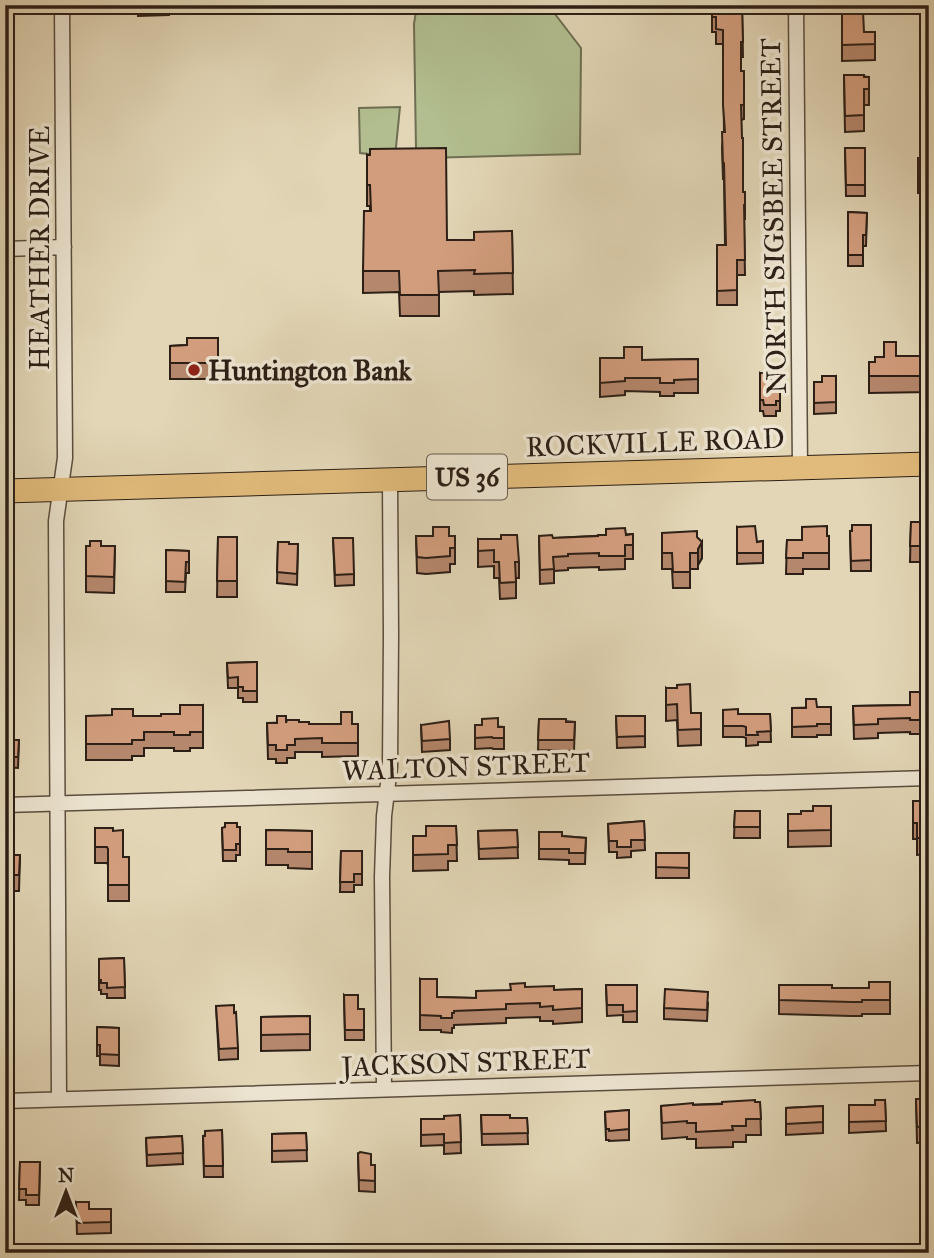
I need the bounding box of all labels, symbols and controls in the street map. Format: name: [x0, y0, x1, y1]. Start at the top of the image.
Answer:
street label: NORTH SIGSBEE STREET: [753, 38, 794, 394]
street label: HEATHER DRIVE: [22, 126, 57, 370]
place label: Huntington Bank: [208, 353, 413, 388]
marker: Huntington Bank: [186, 362, 202, 378]
street label: ROCKVILLE ROAD: [525, 420, 785, 465]
road number: US 36: [427, 454, 507, 499]
street label: WALTON STREET: [341, 745, 591, 788]
street label: JACKSON STREET: [338, 1041, 591, 1084]
north arrow: [32, 1156, 102, 1226]
text: N: [58, 1164, 74, 1187]

